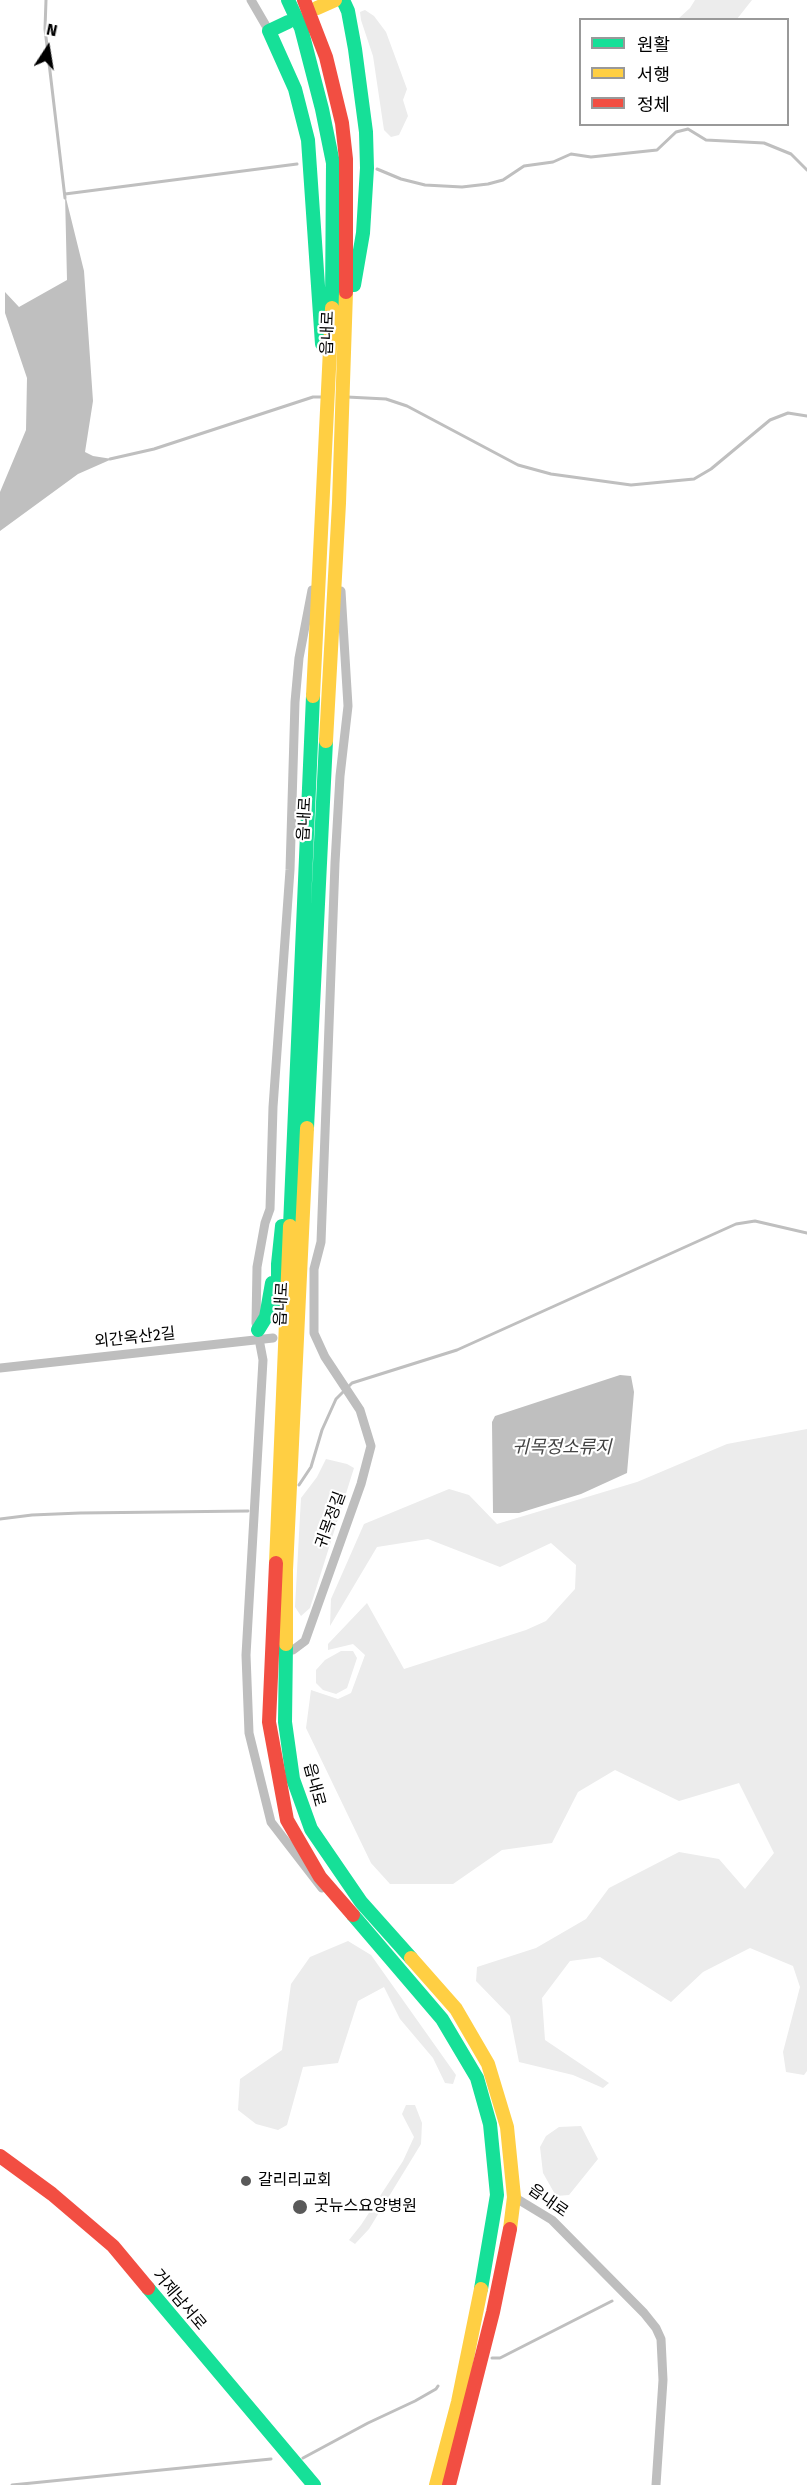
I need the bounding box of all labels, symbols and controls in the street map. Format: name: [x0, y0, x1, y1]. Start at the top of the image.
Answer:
north arrow: [18, 18, 78, 78]
legend: [579, 18, 789, 126]
text: N: [45, 20, 59, 40]
text: 원활: [637, 34, 670, 56]
text: 서행: [637, 64, 670, 86]
text: 정체: [637, 94, 670, 116]
street label: 읍내로: [318, 311, 338, 355]
street label: 읍내로: [294, 796, 316, 842]
street label: 읍내로: [271, 1281, 293, 1327]
street label: 외간옥산2길: [93, 1324, 177, 1352]
water label: 귀목정소류지: [512, 1437, 612, 1459]
street label: 귀목정길: [312, 1489, 350, 1551]
street label: 읍내로: [299, 1761, 329, 1809]
place label: 갈리리교회: [258, 2171, 332, 2191]
marker: 갈리리교회: [239, 2174, 253, 2188]
street label: 읍내로: [524, 2180, 572, 2222]
place label: 굿뉴스요양병원: [314, 2197, 417, 2217]
marker: 굿뉴스요양병원: [291, 2198, 309, 2216]
street label: 거제남서로: [148, 2266, 210, 2334]

